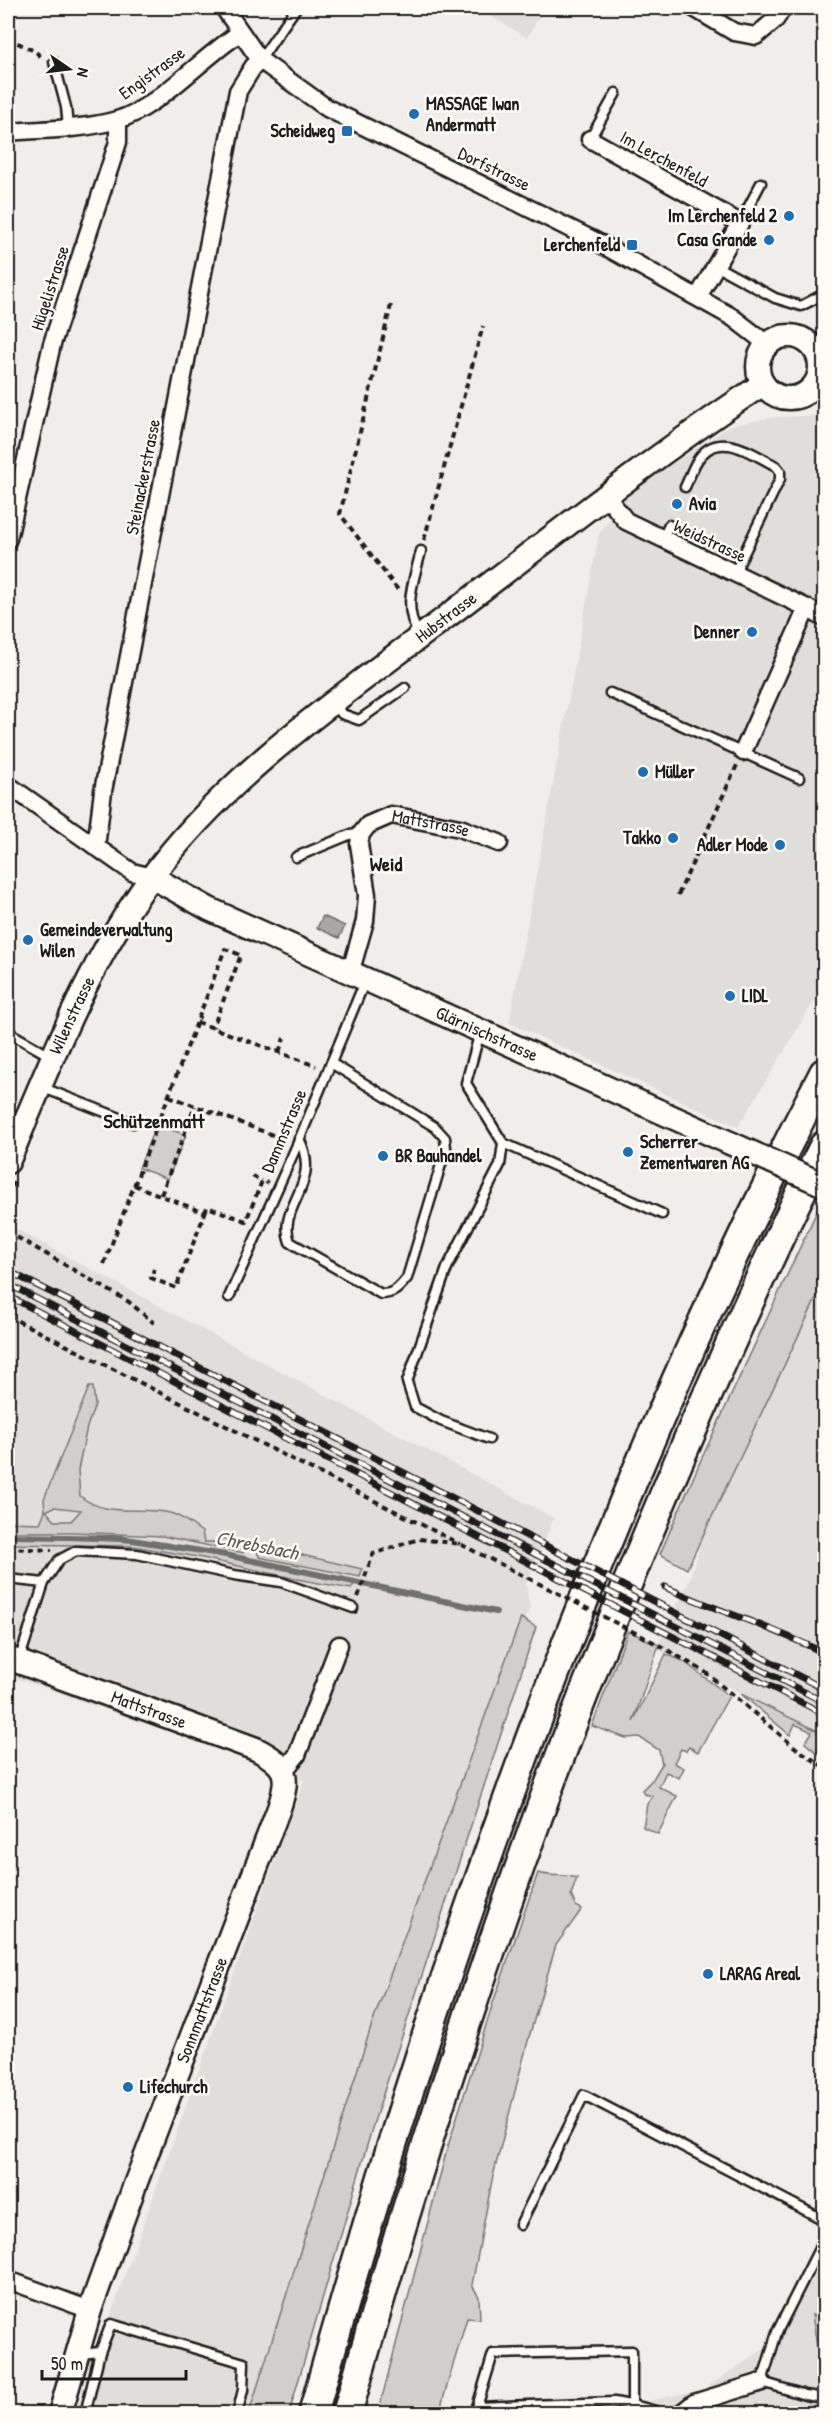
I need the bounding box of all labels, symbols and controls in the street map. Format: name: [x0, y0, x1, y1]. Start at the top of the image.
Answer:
north arrow: [39, 39, 99, 99]
street label: Engistrasse: [114, 40, 190, 105]
text: N: [72, 66, 95, 80]
place label: MASSAGE Iwan Andermatt: [426, 91, 519, 137]
marker: MASSAGE Iwan Andermatt: [407, 107, 421, 121]
place label: Scheidweg: [270, 118, 335, 144]
marker: Scheidweg: [340, 124, 354, 138]
street label: Im Lerchenfeld: [616, 124, 713, 193]
street label: Dorfstrasse: [454, 140, 534, 197]
place label: Im Lerchenfeld 2: [668, 203, 778, 228]
marker: Im Lerchenfeld 2: [782, 209, 796, 223]
place label: Casa Grande: [677, 227, 758, 252]
place label: Lerchenfeld: [544, 232, 620, 257]
marker: Casa Grande: [762, 233, 776, 247]
marker: Lerchenfeld: [625, 238, 639, 252]
street label: Hügelistrasse: [24, 242, 75, 333]
street label: Steinackerstrasse: [119, 417, 166, 537]
place label: Avia: [689, 491, 717, 516]
marker: Avia: [670, 497, 684, 511]
street label: Weidstrasse: [670, 513, 751, 568]
street label: Hubstrasse: [410, 585, 482, 648]
place label: Denner: [694, 619, 740, 644]
marker: Denner: [745, 625, 759, 639]
place label: Müller: [655, 759, 695, 784]
marker: Müller: [636, 765, 650, 779]
street label: Mattstrasse: [390, 802, 474, 843]
place label: Takko: [622, 825, 662, 850]
marker: Takko: [666, 831, 680, 845]
place label: Adler Mode: [697, 832, 769, 857]
marker: Adler Mode: [773, 838, 787, 852]
district label: Weid: [370, 850, 402, 877]
place label: Gemeindeverwaltung Wilen: [40, 917, 173, 963]
marker: Gemeindeverwaltung Wilen: [21, 933, 35, 947]
street label: Wilenstrasse: [42, 972, 101, 1058]
place label: LIDL: [742, 983, 768, 1008]
marker: LIDL: [723, 989, 737, 1003]
street label: Glärnischstrasse: [432, 1000, 542, 1067]
street label: Dammstrasse: [255, 1085, 312, 1176]
district label: Schützenmatt: [104, 1107, 206, 1134]
place label: Scherrer Zementwaren AG: [640, 1129, 750, 1175]
place label: BR Bauhandel: [395, 1143, 483, 1168]
marker: Scherrer Zementwaren AG: [621, 1145, 635, 1159]
marker: BR Bauhandel: [376, 1149, 390, 1163]
water label: Chrebsbach: [214, 1523, 302, 1566]
street label: Mattstrasse: [108, 1684, 190, 1734]
street label: Sonnmattstrasse: [170, 1953, 233, 2066]
place label: LARAG Areal: [720, 1961, 801, 1986]
marker: LARAG Areal: [701, 1967, 715, 1981]
place label: Lifechurch: [140, 2074, 208, 2099]
marker: Lifechurch: [121, 2080, 135, 2094]
scale bar: [42, 2343, 186, 2381]
text: 50 m: [51, 2351, 83, 2376]

